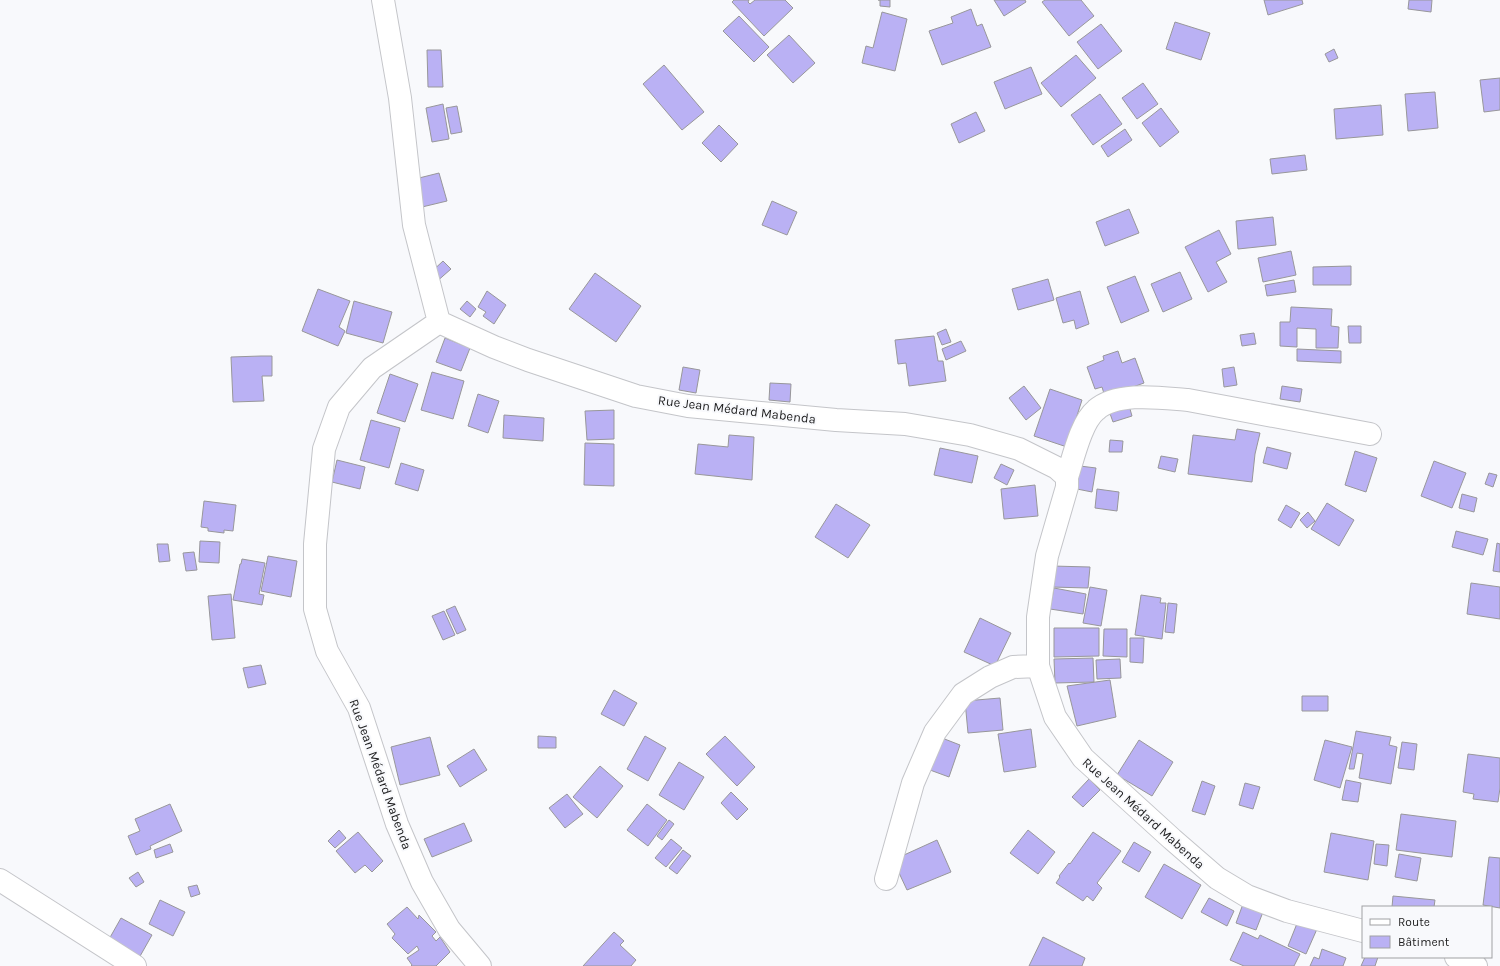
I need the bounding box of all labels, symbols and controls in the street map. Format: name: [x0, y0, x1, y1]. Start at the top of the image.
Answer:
street label: Rue Jean Médard Mabenda: [657, 392, 817, 427]
street label: Rue Jean Médard Mabenda: [346, 697, 415, 851]
street label: Rue Jean Médard Mabenda: [1080, 755, 1208, 872]
legend: [1362, 906, 1492, 958]
text: Route: [1398, 915, 1430, 929]
text: Bâtiment: [1398, 935, 1450, 949]

